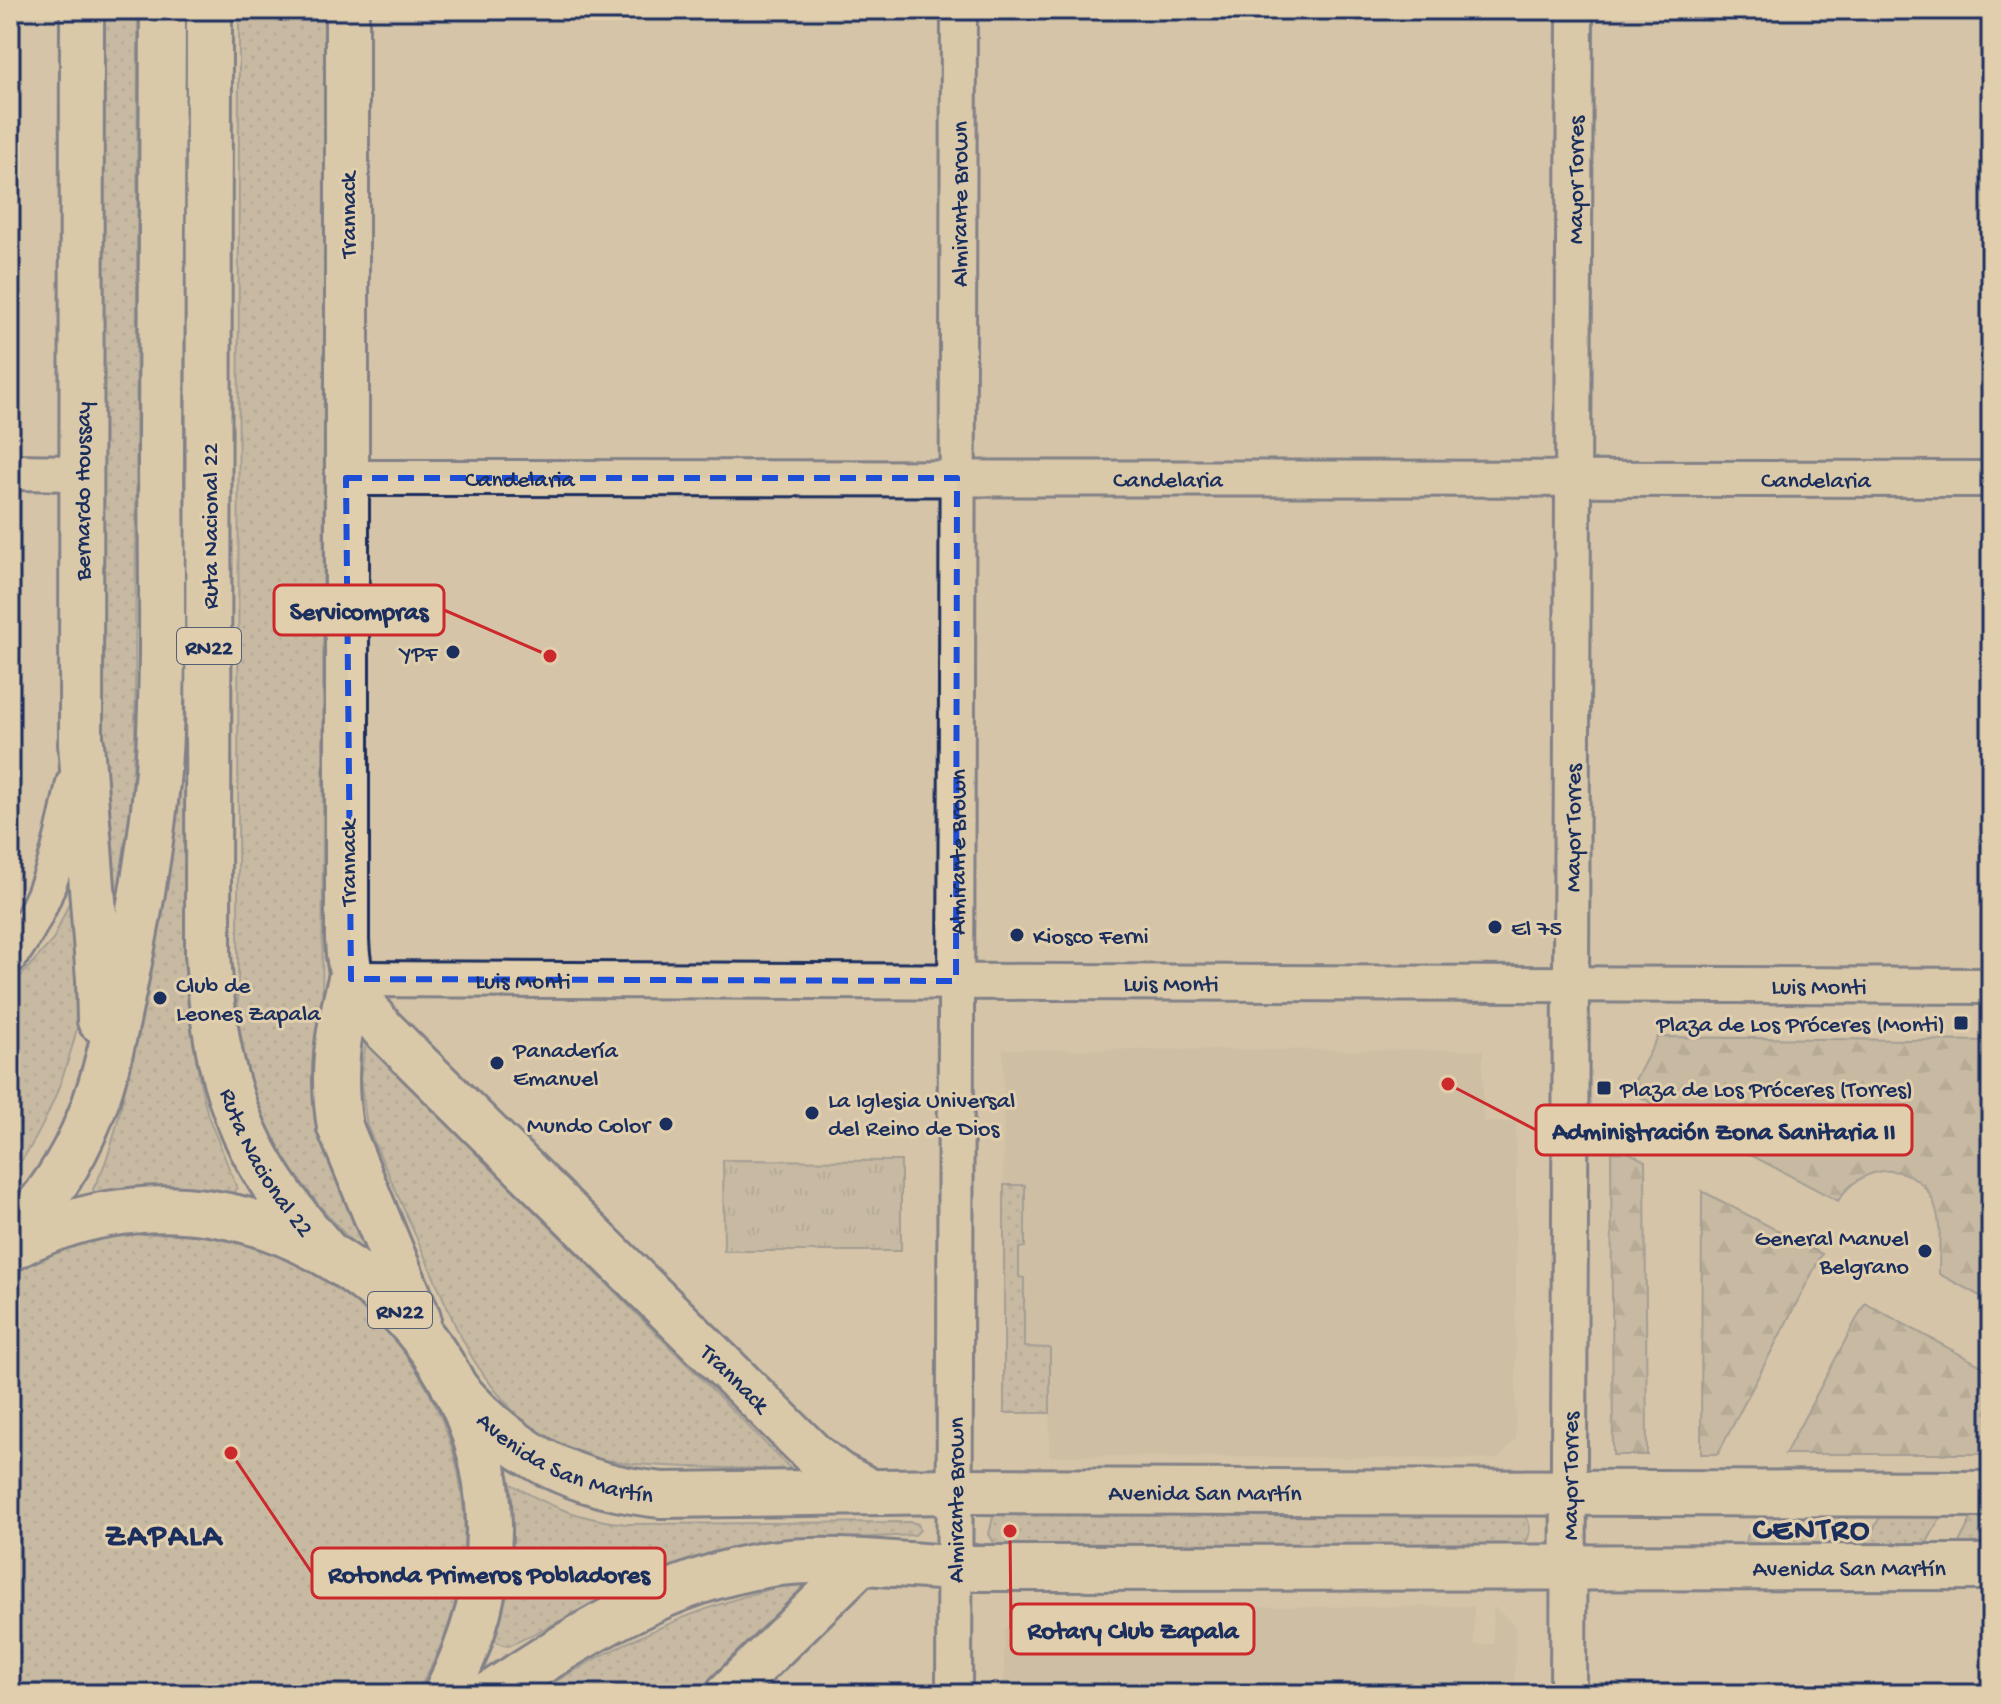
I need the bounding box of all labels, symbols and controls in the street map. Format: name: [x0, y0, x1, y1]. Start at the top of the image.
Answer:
street label: Mayor Torres: [1563, 115, 1593, 244]
street label: Almirante Brown: [947, 120, 977, 287]
street label: Trannack: [336, 170, 365, 260]
street label: Bernardo Houssay: [70, 401, 99, 581]
street label: Ruta Nacional 22: [198, 442, 227, 609]
street label: Candelaria: [465, 467, 576, 496]
street label: Candelaria: [1113, 467, 1224, 497]
street label: Candelaria: [1761, 468, 1872, 497]
callout: Servicompras: [274, 585, 444, 635]
text: Servicompras: [290, 599, 430, 630]
road number: RN22: [177, 628, 241, 664]
place label: YPF: [398, 641, 439, 670]
marker: YPF: [444, 643, 462, 661]
street label: Mayor Torres: [1560, 763, 1590, 892]
street label: Almirante Brown: [945, 768, 975, 935]
street label: Trannack: [336, 818, 365, 908]
place label: El 75: [1511, 916, 1562, 945]
marker: El 75: [1486, 918, 1504, 936]
place label: Kiosco Ferni: [1033, 924, 1149, 953]
marker: Kiosco Ferni: [1008, 926, 1026, 944]
street label: Luis Monti: [475, 969, 571, 998]
street label: Luis Monti: [1123, 971, 1219, 1001]
place label: Club de Leones Zapala: [176, 973, 321, 1030]
street label: Luis Monti: [1771, 974, 1867, 1003]
marker: Club de Leones Zapala: [151, 989, 169, 1007]
place label: Plaza de Los Próceres (Monti): [1655, 1012, 1945, 1041]
marker: Plaza de Los Próceres (Monti): [1952, 1014, 1970, 1032]
place label: Panadería Emanuel: [512, 1038, 618, 1095]
marker: Panadería Emanuel: [488, 1054, 506, 1072]
place label: Plaza de Los Próceres (Torres): [1619, 1077, 1913, 1106]
marker: Plaza de Los Próceres (Torres): [1595, 1079, 1613, 1097]
street label: Ruta Nacional 22: [211, 1085, 318, 1244]
place label: La Iglesia Universal del Reino de Dios: [828, 1088, 1015, 1145]
marker: La Iglesia Universal del Reino de Dios: [803, 1104, 821, 1122]
callout: Administración Zona Sanitaria II: [1536, 1105, 1912, 1155]
place label: Mundo Color: [527, 1113, 652, 1142]
marker: Mundo Color: [657, 1115, 675, 1133]
text: Administración Zona Sanitaria II: [1551, 1119, 1896, 1150]
place label: General Manuel Belgrano: [1755, 1226, 1909, 1283]
marker: General Manuel Belgrano: [1916, 1242, 1934, 1260]
road number: RN22: [368, 1292, 432, 1328]
street label: Trannack: [691, 1338, 776, 1422]
street label: Avenida San Martín: [469, 1408, 655, 1512]
street label: Mayor Torres: [1558, 1411, 1587, 1540]
street label: Almirante Brown: [943, 1416, 973, 1583]
street label: Avenida San Martín: [1108, 1480, 1302, 1510]
district label: CENTRO: [1753, 1513, 1871, 1551]
district label: ZAPALA: [105, 1519, 223, 1557]
callout: Rotonda Primeros Pobladores: [312, 1548, 665, 1598]
street label: Avenida San Martín: [1753, 1556, 1947, 1585]
text: Rotonda Primeros Pobladores: [327, 1562, 651, 1593]
callout: Rotary Club Zapala: [1011, 1604, 1254, 1654]
text: Rotary Club Zapala: [1027, 1618, 1240, 1649]

